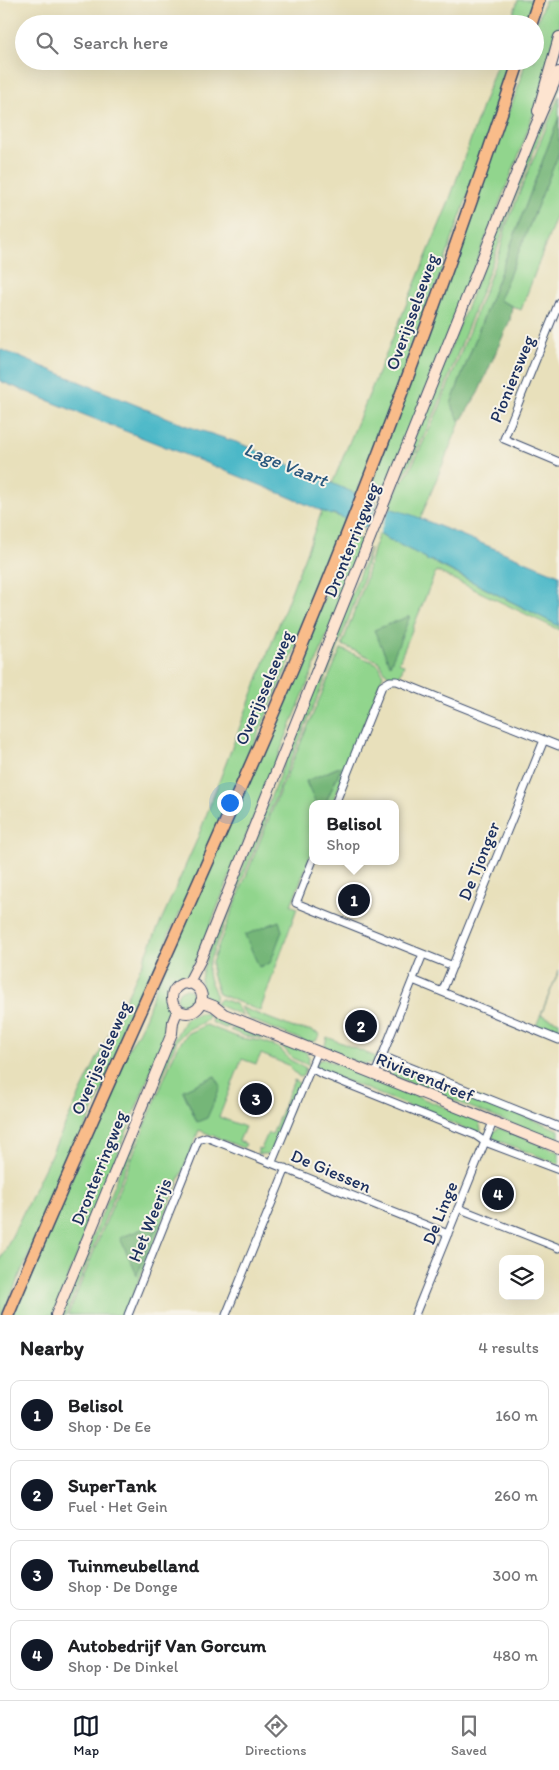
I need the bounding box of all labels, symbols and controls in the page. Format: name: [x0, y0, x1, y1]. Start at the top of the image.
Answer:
search box: [15, 15, 544, 70]
icon: search: [33, 29, 61, 57]
text: Search here: [73, 31, 168, 54]
street label: Overijsselseweg: [381, 250, 444, 373]
street label: Pioniersweg: [485, 331, 540, 426]
water label: Lage Vaart: [241, 437, 333, 492]
street label: Dronterringweg: [319, 479, 385, 600]
street label: Overijsselseweg: [230, 627, 298, 749]
your location: [217, 790, 243, 816]
popup: [309, 800, 399, 865]
text: Belisol: [326, 812, 382, 835]
street label: De Tjonger: [453, 818, 505, 904]
text: Shop: [326, 835, 360, 854]
pin: 1: [338, 881, 370, 919]
street label: Overijsselseweg: [66, 997, 136, 1118]
pin: 2: [345, 1007, 377, 1045]
street label: Rivierendreef: [373, 1047, 477, 1107]
pin: 3: [240, 1080, 272, 1118]
street label: Dronterringweg: [66, 1107, 132, 1228]
street label: De Giessen: [288, 1144, 374, 1198]
street label: Het Weerijs: [123, 1175, 177, 1265]
pin: 4: [482, 1175, 514, 1213]
street label: De Linge: [417, 1178, 463, 1248]
map controls: [499, 1255, 544, 1300]
button: layers: [499, 1255, 544, 1300]
text: Nearby: [20, 1335, 84, 1360]
text: 4 results: [478, 1338, 539, 1357]
text: Belisol: [68, 1394, 123, 1417]
text: 1: [33, 1406, 41, 1425]
text: 160 m: [495, 1406, 538, 1425]
text: Shop · De Ee: [68, 1417, 151, 1436]
text: SuperTank: [68, 1474, 157, 1497]
text: 2: [33, 1486, 41, 1505]
text: 260 m: [494, 1486, 538, 1505]
text: Fuel · Het Gein: [68, 1497, 168, 1516]
text: Tuinmeubelland: [68, 1554, 199, 1577]
text: 3: [33, 1566, 41, 1585]
text: 300 m: [493, 1566, 538, 1585]
text: Shop · De Donge: [68, 1577, 178, 1596]
text: Autobedrijf Van Gorcum: [68, 1634, 266, 1657]
text: 4: [32, 1646, 42, 1665]
text: 480 m: [493, 1646, 538, 1665]
text: Shop · De Dinkel: [68, 1657, 178, 1676]
tab: Map: [72, 1712, 100, 1759]
tab: Directions: [245, 1712, 306, 1759]
tab: Saved: [451, 1712, 487, 1759]

